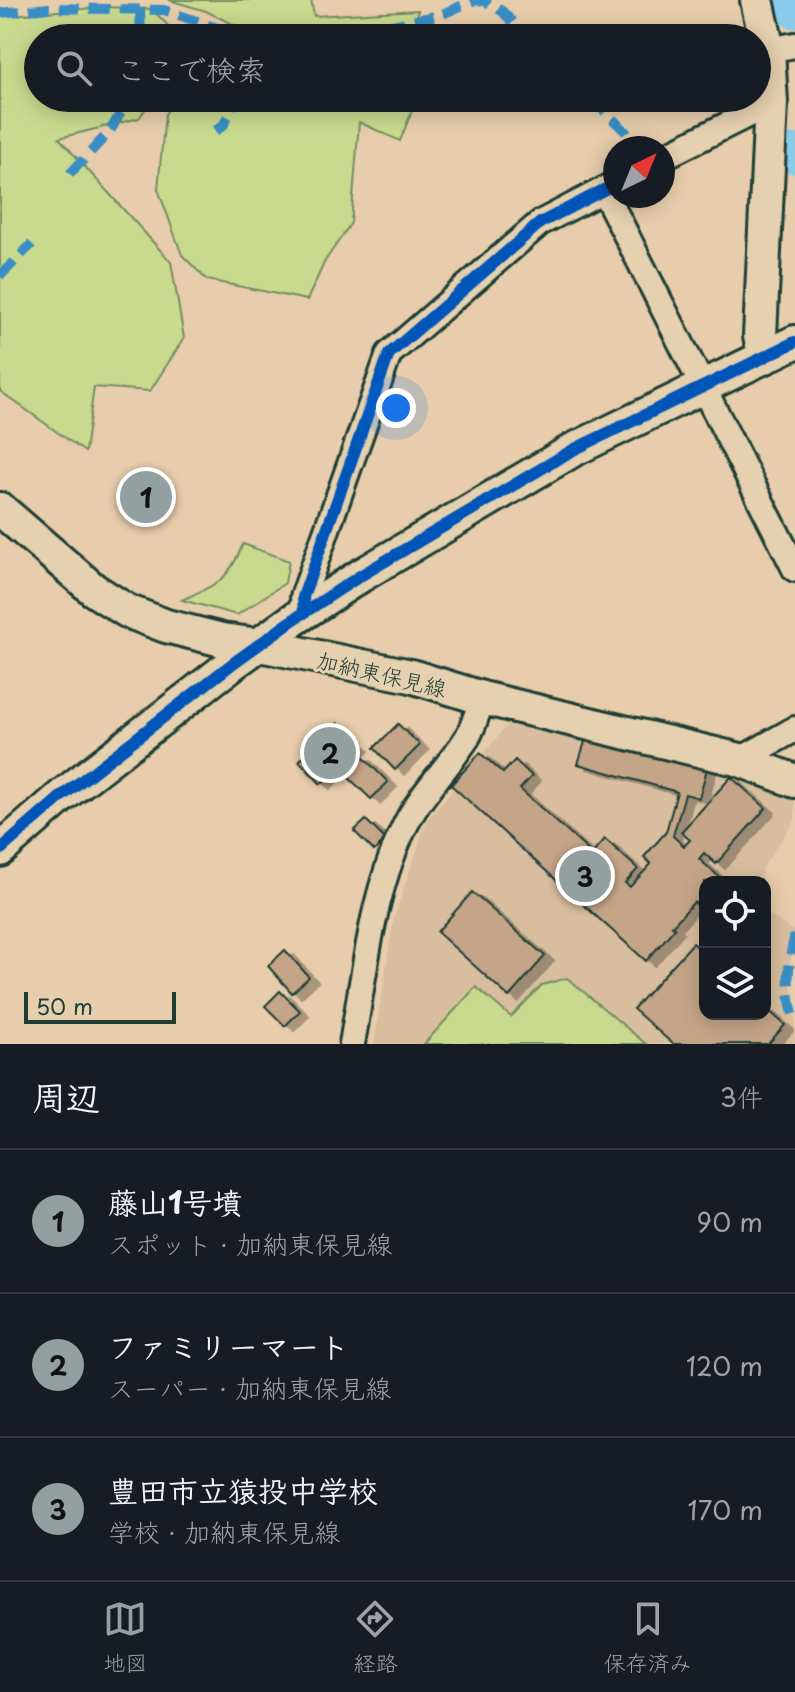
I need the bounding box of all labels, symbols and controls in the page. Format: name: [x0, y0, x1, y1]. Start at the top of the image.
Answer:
search box: [24, 24, 771, 112]
icon: search: [52, 46, 96, 90]
text: ここで検索: [116, 46, 266, 91]
north arrow: [603, 136, 675, 208]
your location: [376, 388, 416, 428]
pin: 1: [120, 467, 172, 527]
street label: 加納東保見線: [314, 642, 450, 704]
pin: 2: [304, 723, 356, 783]
pin: 3: [559, 846, 611, 906]
map controls: [699, 876, 771, 1020]
button: locate: [699, 876, 771, 948]
button: layers: [699, 948, 771, 1020]
scale bar: [24, 988, 176, 1024]
text: 50 m: [36, 989, 93, 1022]
text: 周辺: [32, 1070, 100, 1122]
text: 3件: [720, 1077, 763, 1116]
text: 藤山1号墳: [108, 1179, 242, 1224]
text: 1: [52, 1202, 64, 1241]
text: 90 m: [696, 1202, 763, 1241]
text: スポット · 加納東保見線: [108, 1224, 392, 1263]
text: ファミリーマート: [108, 1323, 349, 1368]
text: 2: [49, 1346, 67, 1385]
text: 120 m: [686, 1346, 763, 1385]
text: スーパー · 加納東保見線: [108, 1368, 391, 1407]
text: 豊田市立猿投中学校: [108, 1467, 378, 1512]
text: 3: [49, 1490, 67, 1529]
text: 170 m: [688, 1490, 763, 1529]
text: 学校 · 加納東保見線: [108, 1512, 340, 1551]
tab: 地図: [103, 1597, 147, 1678]
tab: 経路: [353, 1597, 398, 1678]
tab: 保存済み: [604, 1597, 692, 1678]

